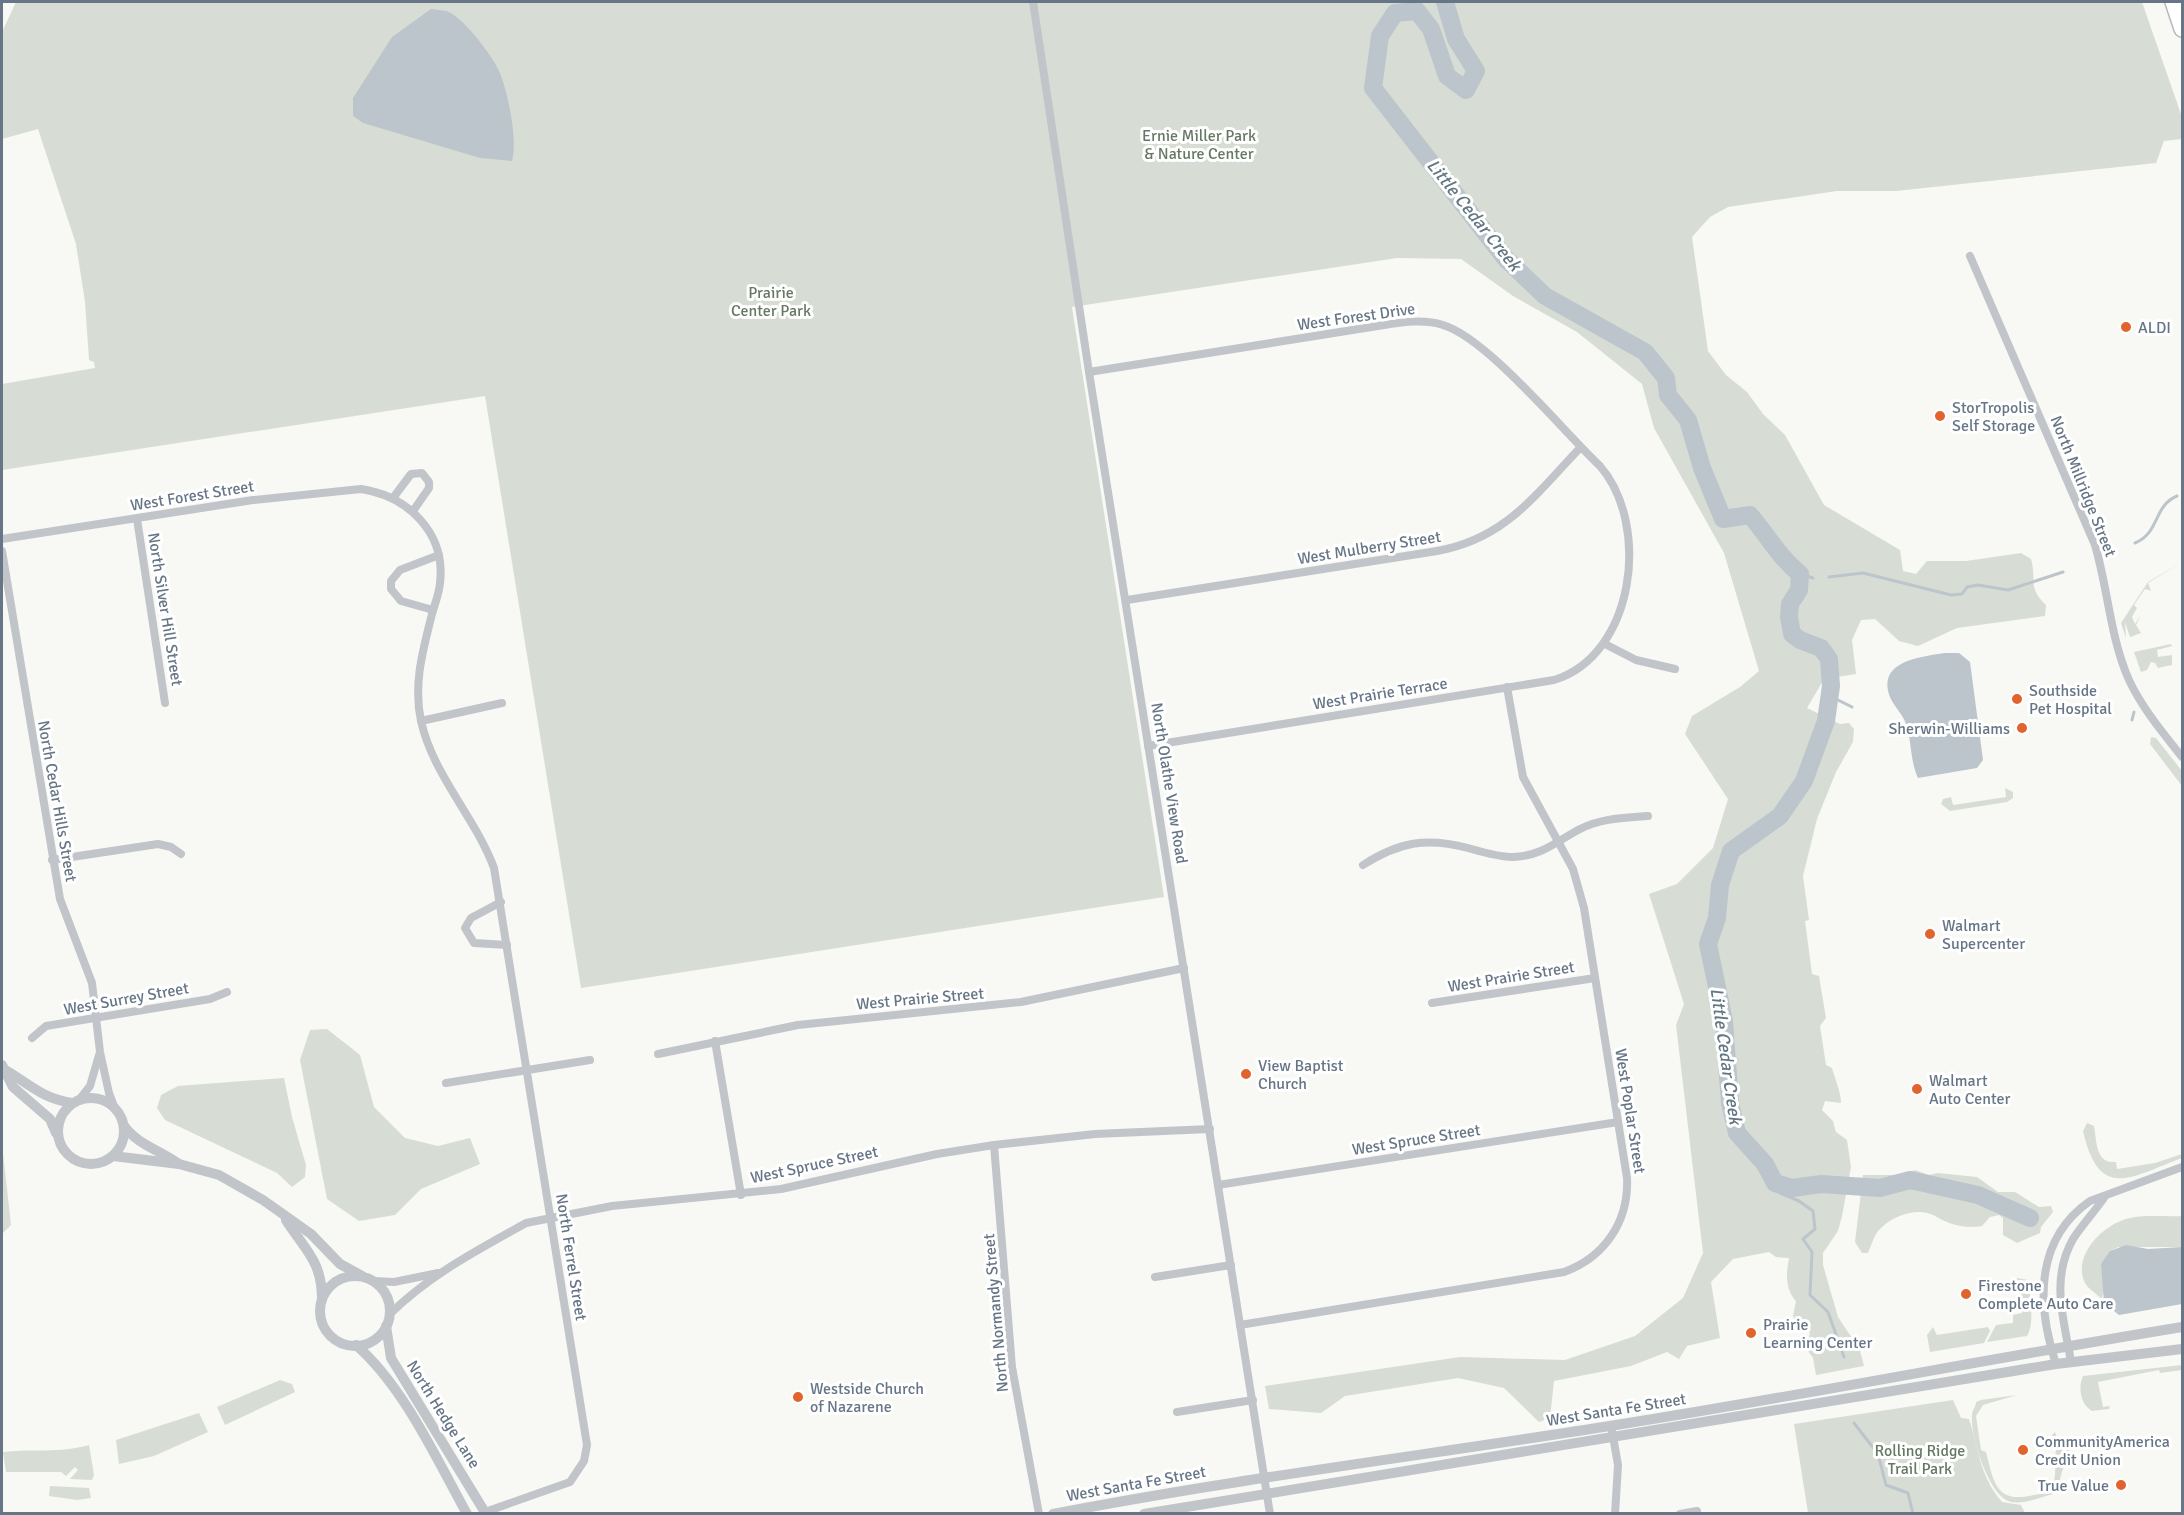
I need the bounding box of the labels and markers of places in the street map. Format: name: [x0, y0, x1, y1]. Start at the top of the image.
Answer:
place label: ALDI: [2138, 318, 2171, 338]
marker: ALDI: [2119, 320, 2133, 334]
place label: StorTropolis Self Storage: [1952, 398, 2035, 436]
marker: StorTropolis Self Storage: [1933, 409, 1947, 423]
place label: Southside Pet Hospital: [2029, 681, 2112, 719]
marker: Southside Pet Hospital: [2010, 692, 2024, 706]
place label: Sherwin-Williams: [1888, 719, 2010, 739]
marker: Sherwin-Williams: [2015, 721, 2029, 735]
place label: Walmart Supercenter: [1942, 916, 2025, 954]
marker: Walmart Supercenter: [1923, 927, 1937, 941]
place label: View Baptist Church: [1258, 1056, 1344, 1094]
marker: View Baptist Church: [1239, 1067, 1253, 1081]
place label: Walmart Auto Center: [1929, 1071, 2010, 1109]
marker: Walmart Auto Center: [1910, 1082, 1924, 1096]
place label: Firestone Complete Auto Care: [1978, 1276, 2114, 1314]
marker: Firestone Complete Auto Care: [1959, 1287, 1973, 1301]
place label: Prairie Learning Center: [1763, 1315, 1872, 1353]
marker: Prairie Learning Center: [1744, 1326, 1758, 1340]
place label: Westside Church of Nazarene: [810, 1379, 924, 1417]
marker: Westside Church of Nazarene: [791, 1390, 805, 1404]
place label: CommunityAmerica Credit Union: [2035, 1432, 2170, 1470]
marker: CommunityAmerica Credit Union: [2016, 1443, 2030, 1457]
place label: True Value: [2038, 1476, 2109, 1496]
marker: True Value: [2114, 1478, 2128, 1492]

